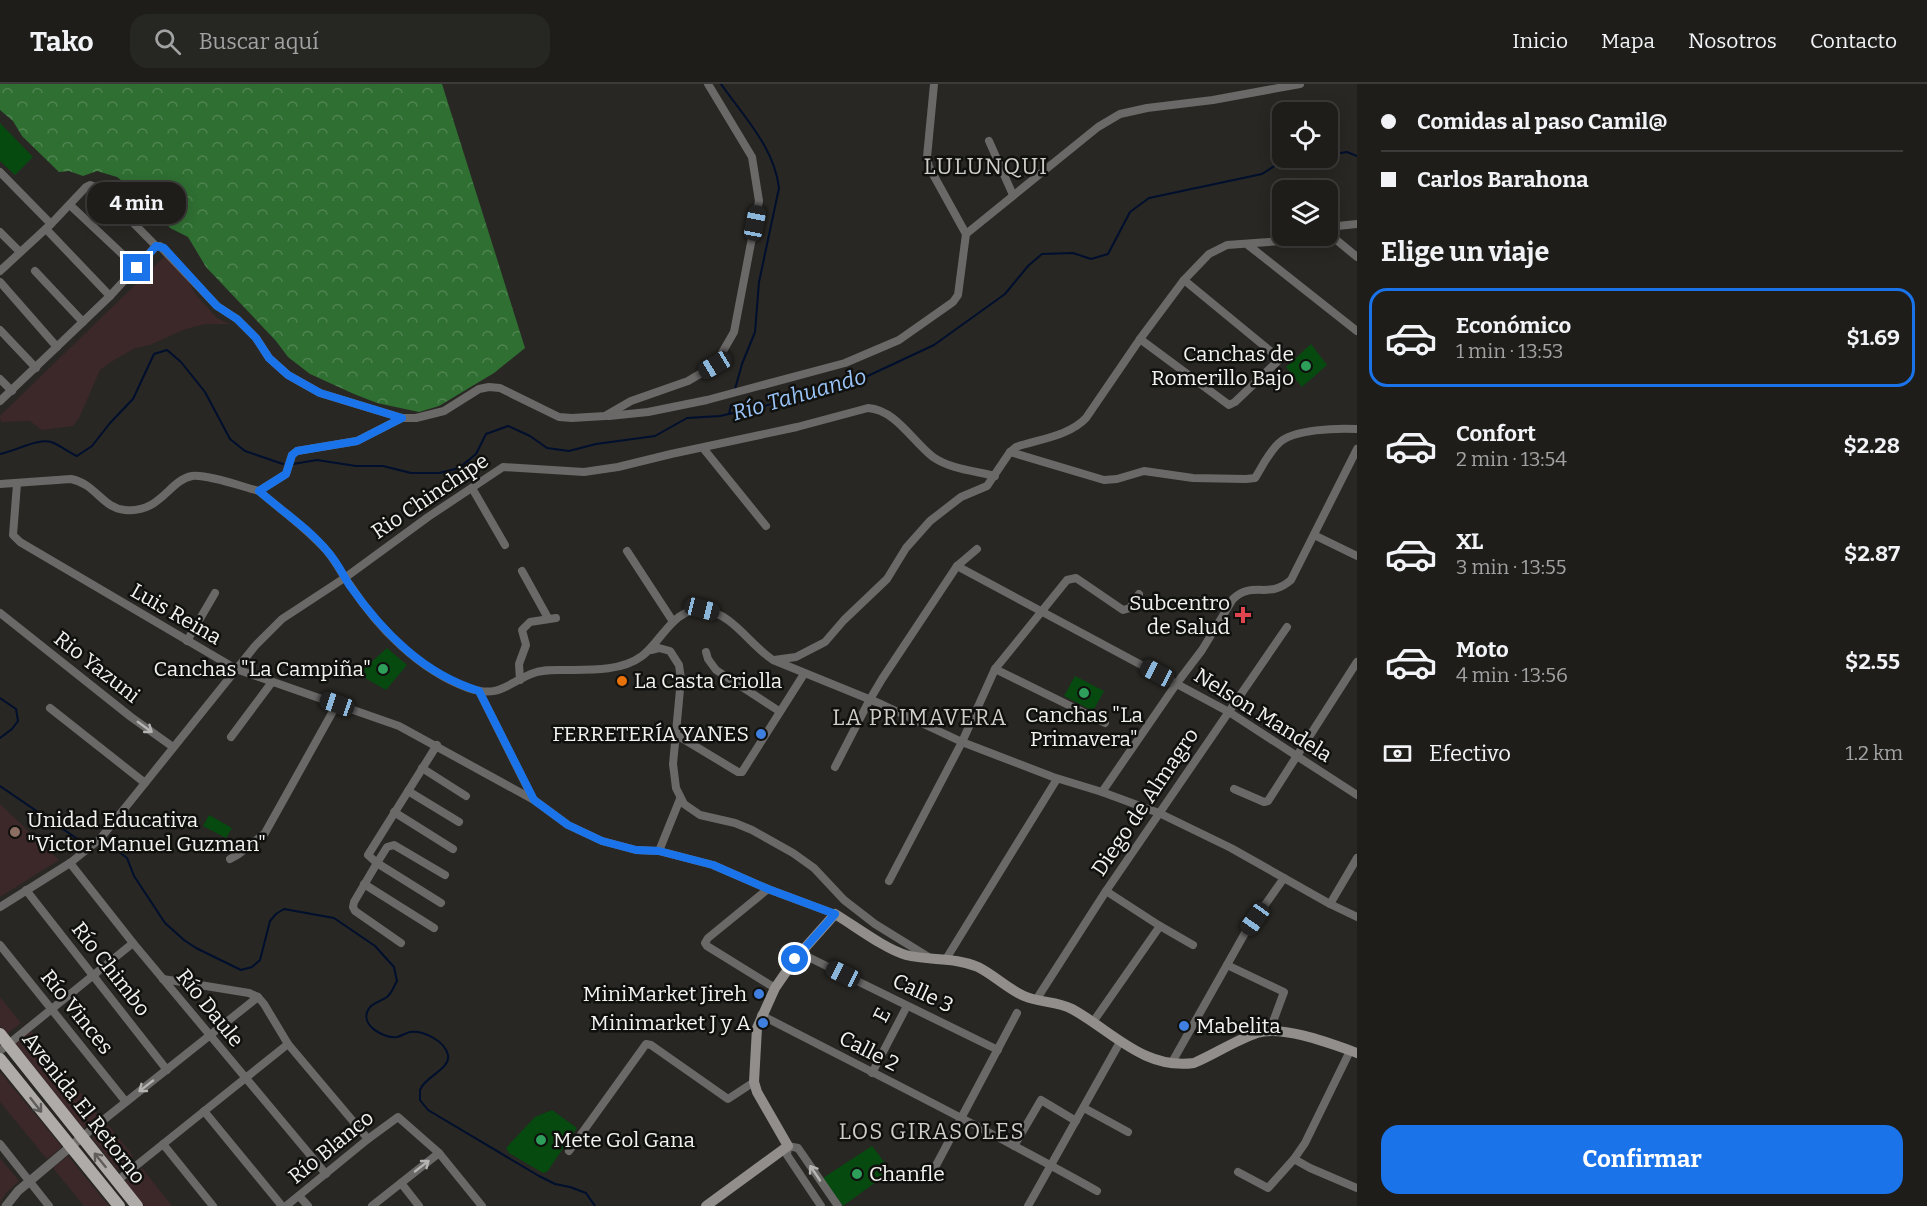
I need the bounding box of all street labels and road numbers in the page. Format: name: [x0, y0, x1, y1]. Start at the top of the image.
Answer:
street label: Rio Chinchipe: [367, 447, 493, 545]
street label: Luis Reina: [126, 578, 227, 651]
street label: Rio Yazuni: [49, 625, 145, 709]
street label: Nelson Mandela: [1189, 662, 1337, 768]
street label: Diego de Almagro: [1086, 723, 1204, 881]
street label: Río Chimbo: [66, 917, 156, 1021]
street label: Río Daule: [171, 964, 249, 1052]
street label: Río Vinces: [35, 965, 119, 1059]
street label: Calle 3: [888, 968, 958, 1018]
street label: E: [867, 1003, 897, 1027]
street label: Calle 2: [835, 1025, 903, 1077]
street label: Avenida El Retorno: [17, 1027, 151, 1189]
street label: Río Blanco: [283, 1105, 379, 1189]

